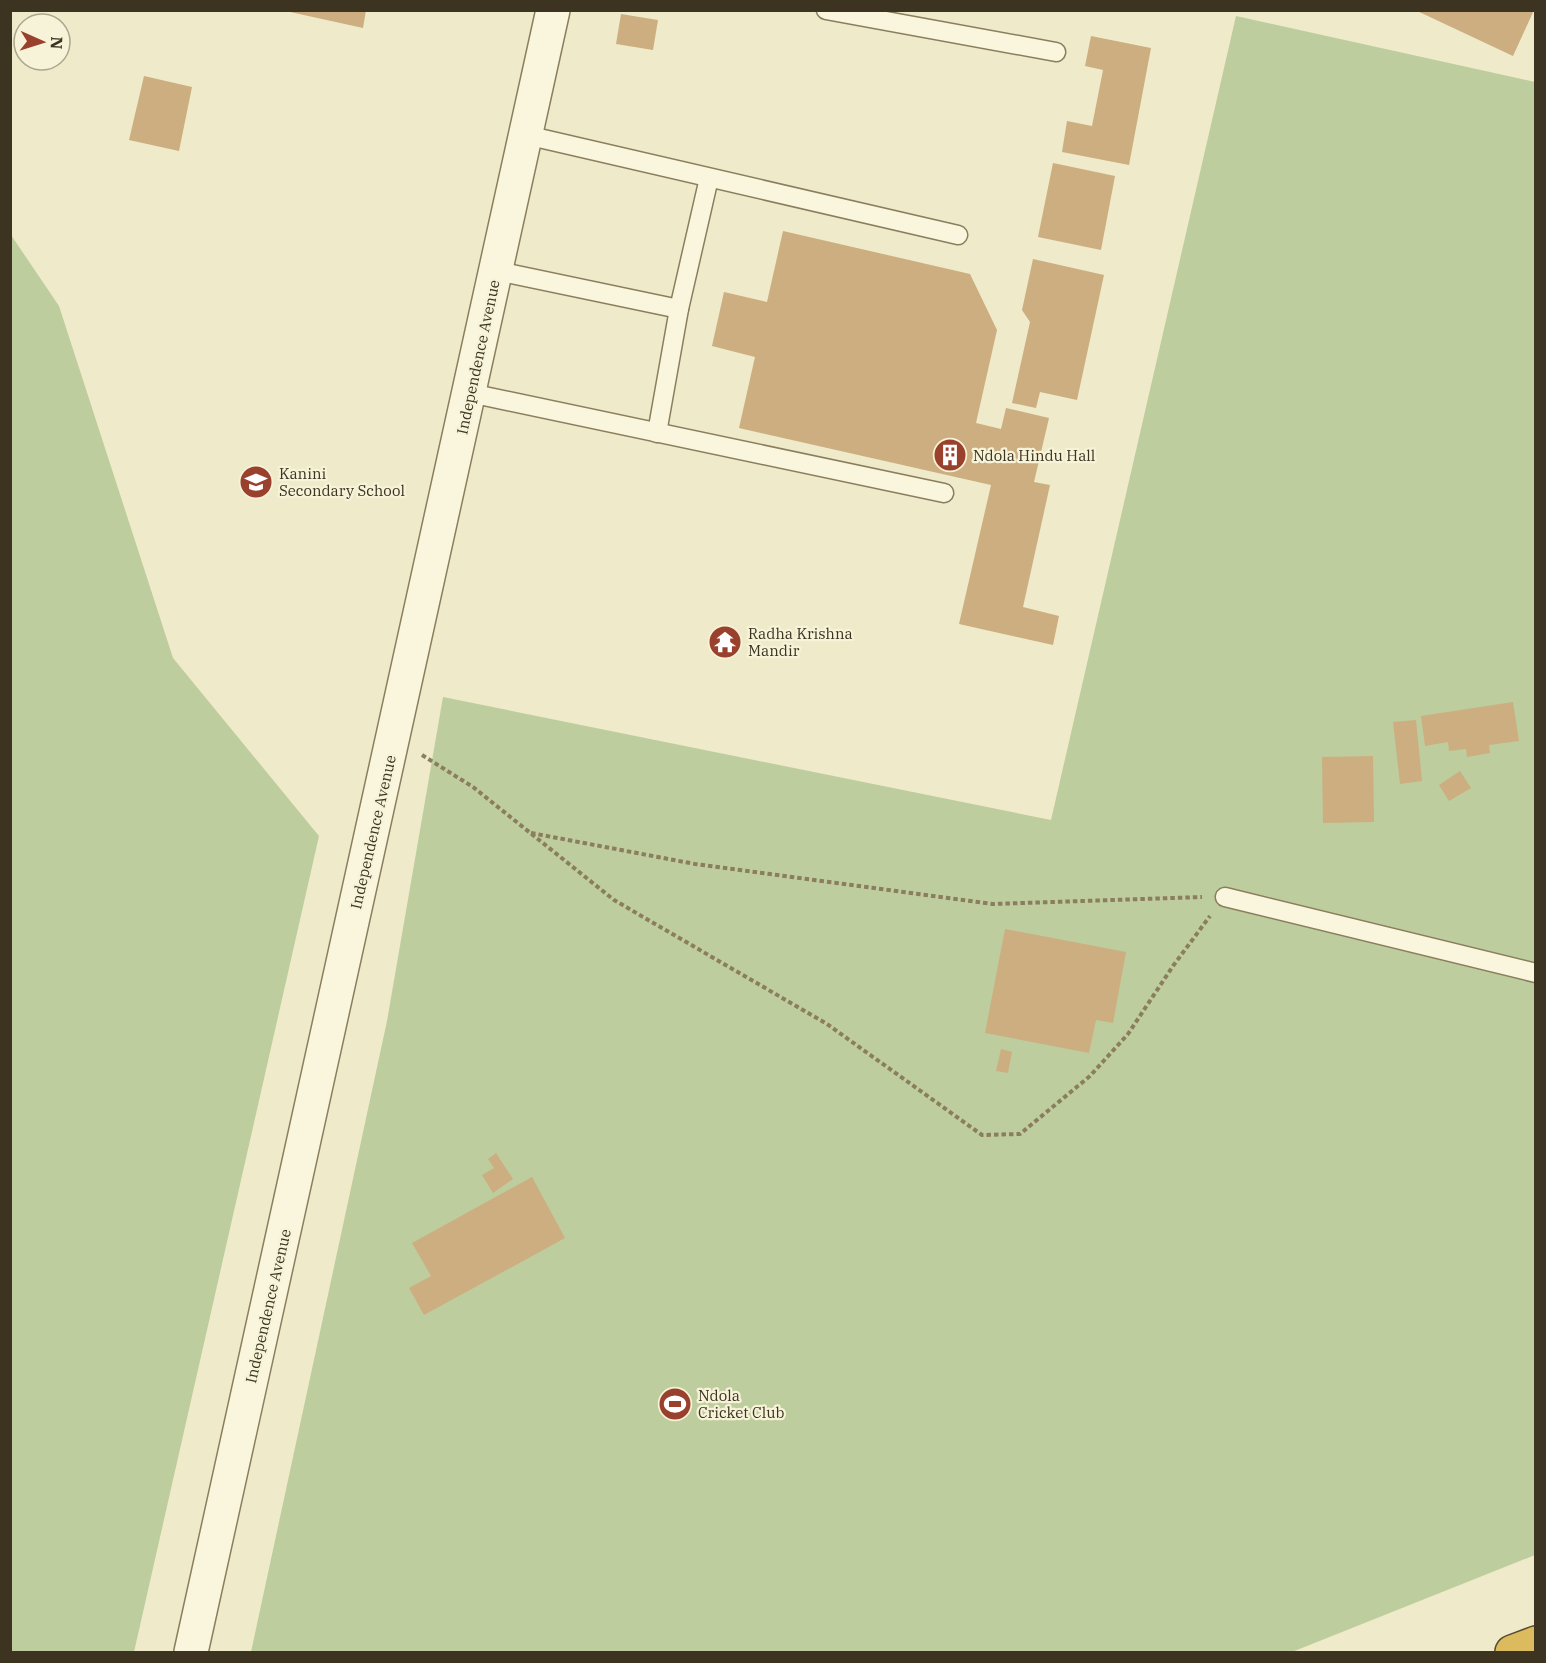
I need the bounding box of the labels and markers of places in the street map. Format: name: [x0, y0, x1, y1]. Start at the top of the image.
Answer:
building icon: Ndola Hindu Hall: [932, 437, 968, 473]
place label: Ndola Hindu Hall: [973, 446, 1095, 465]
school or university icon: Kanini Secondary School: [238, 464, 274, 500]
place label: Kanini Secondary School: [279, 464, 405, 500]
temple icon: Radha Krishna Mandir: [707, 624, 743, 660]
place label: Radha Krishna Mandir: [748, 624, 853, 660]
sports icon: Ndola Cricket Club: [657, 1386, 693, 1422]
place label: Ndola Cricket Club: [698, 1386, 784, 1422]

